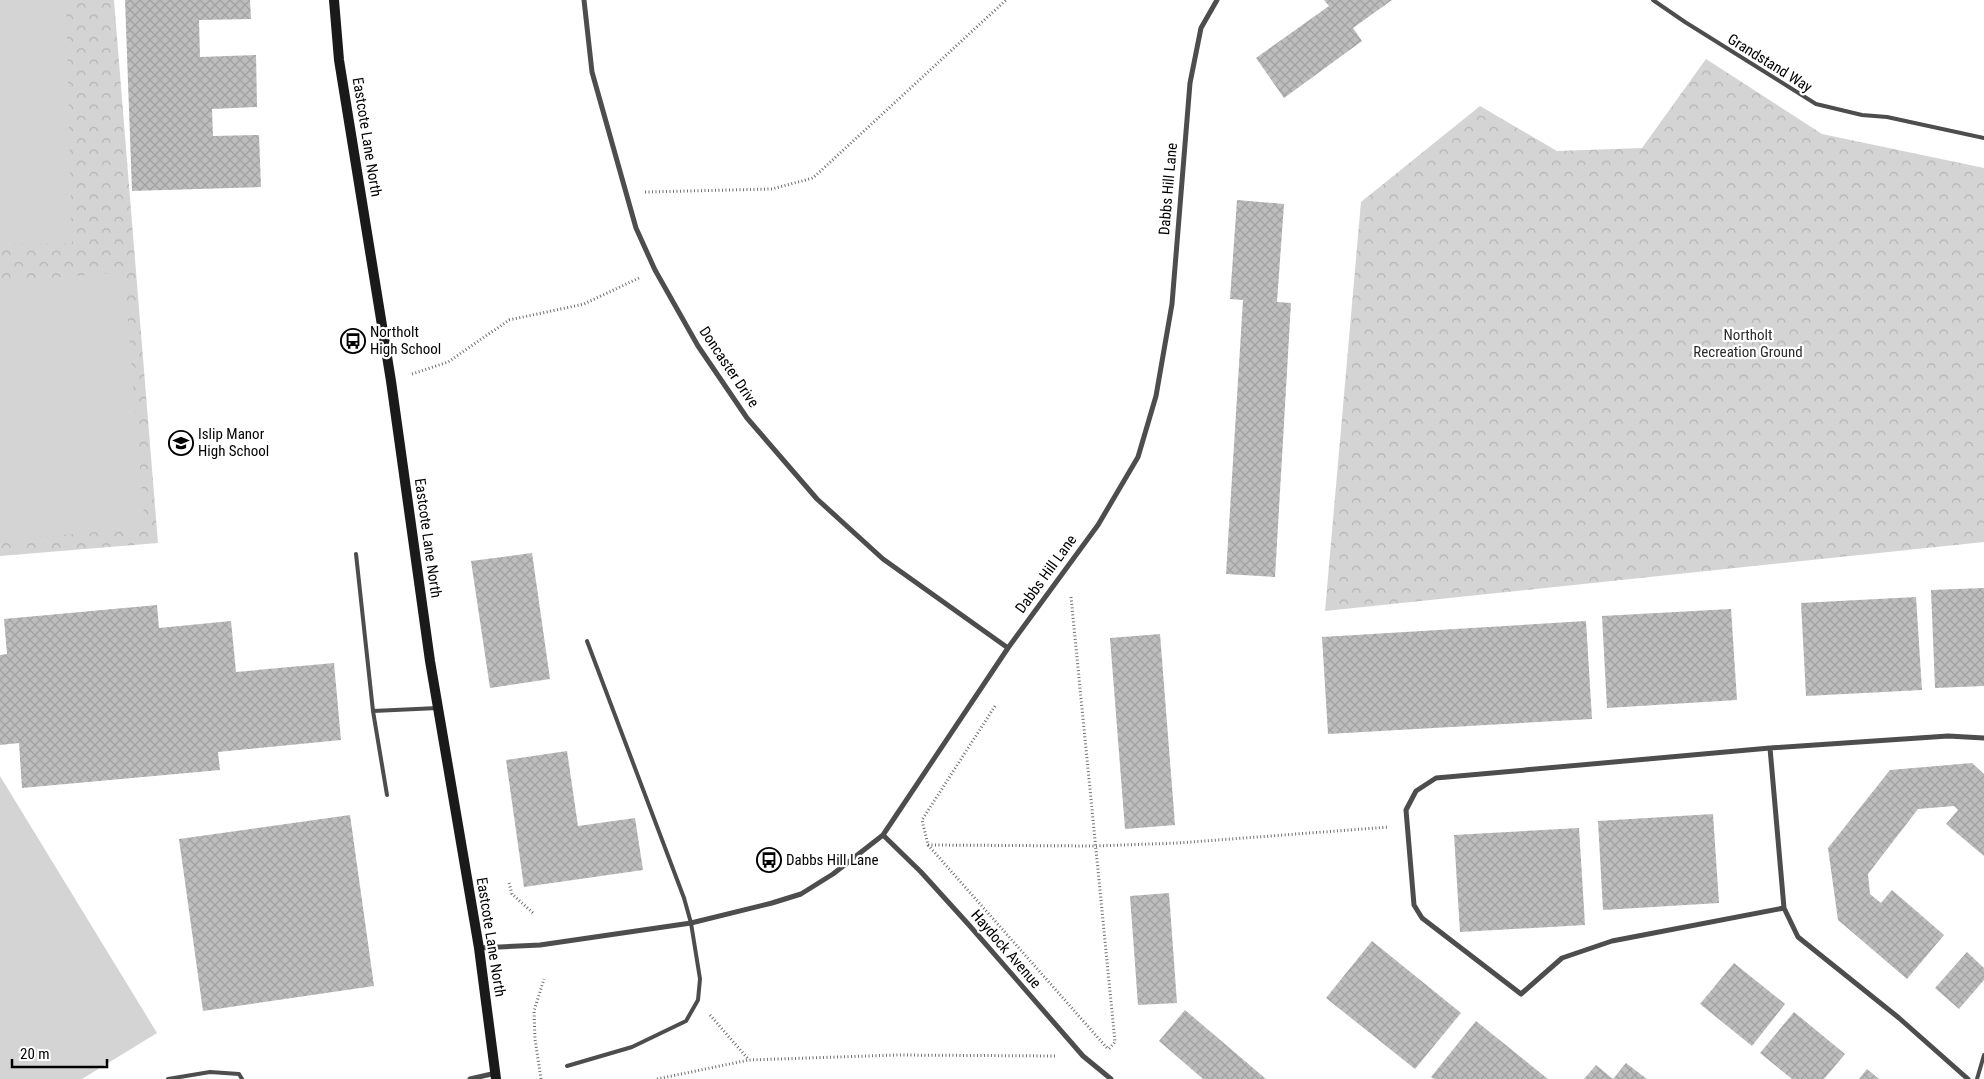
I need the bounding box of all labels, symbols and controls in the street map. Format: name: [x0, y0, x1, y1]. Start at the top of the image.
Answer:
street label: Grandstand Way: [1724, 30, 1816, 96]
street label: Eastcote Lane North: [349, 76, 385, 198]
street label: Dabbs Hill Lane: [1155, 142, 1181, 236]
place label: Northolt High School: [370, 323, 441, 358]
street label: Doncaster Drive: [695, 323, 763, 411]
park label: Northolt Recreation Ground: [1693, 326, 1803, 361]
bus stop icon: Northolt High School: [340, 328, 366, 354]
place label: Islip Manor High School: [198, 425, 269, 460]
school or university icon: Islip Manor High School: [168, 430, 194, 456]
street label: Eastcote Lane North: [411, 477, 445, 599]
street label: Dabbs Hill Lane: [1012, 531, 1080, 617]
bus stop icon: Dabbs Hill Lane: [756, 847, 782, 873]
place label: Dabbs Hill Lane: [786, 851, 879, 869]
street label: Eastcote Lane North: [473, 876, 509, 998]
street label: Haydock Avenue: [967, 906, 1045, 992]
scale bar: [12, 1036, 108, 1068]
text: 20 m: [20, 1045, 50, 1063]

